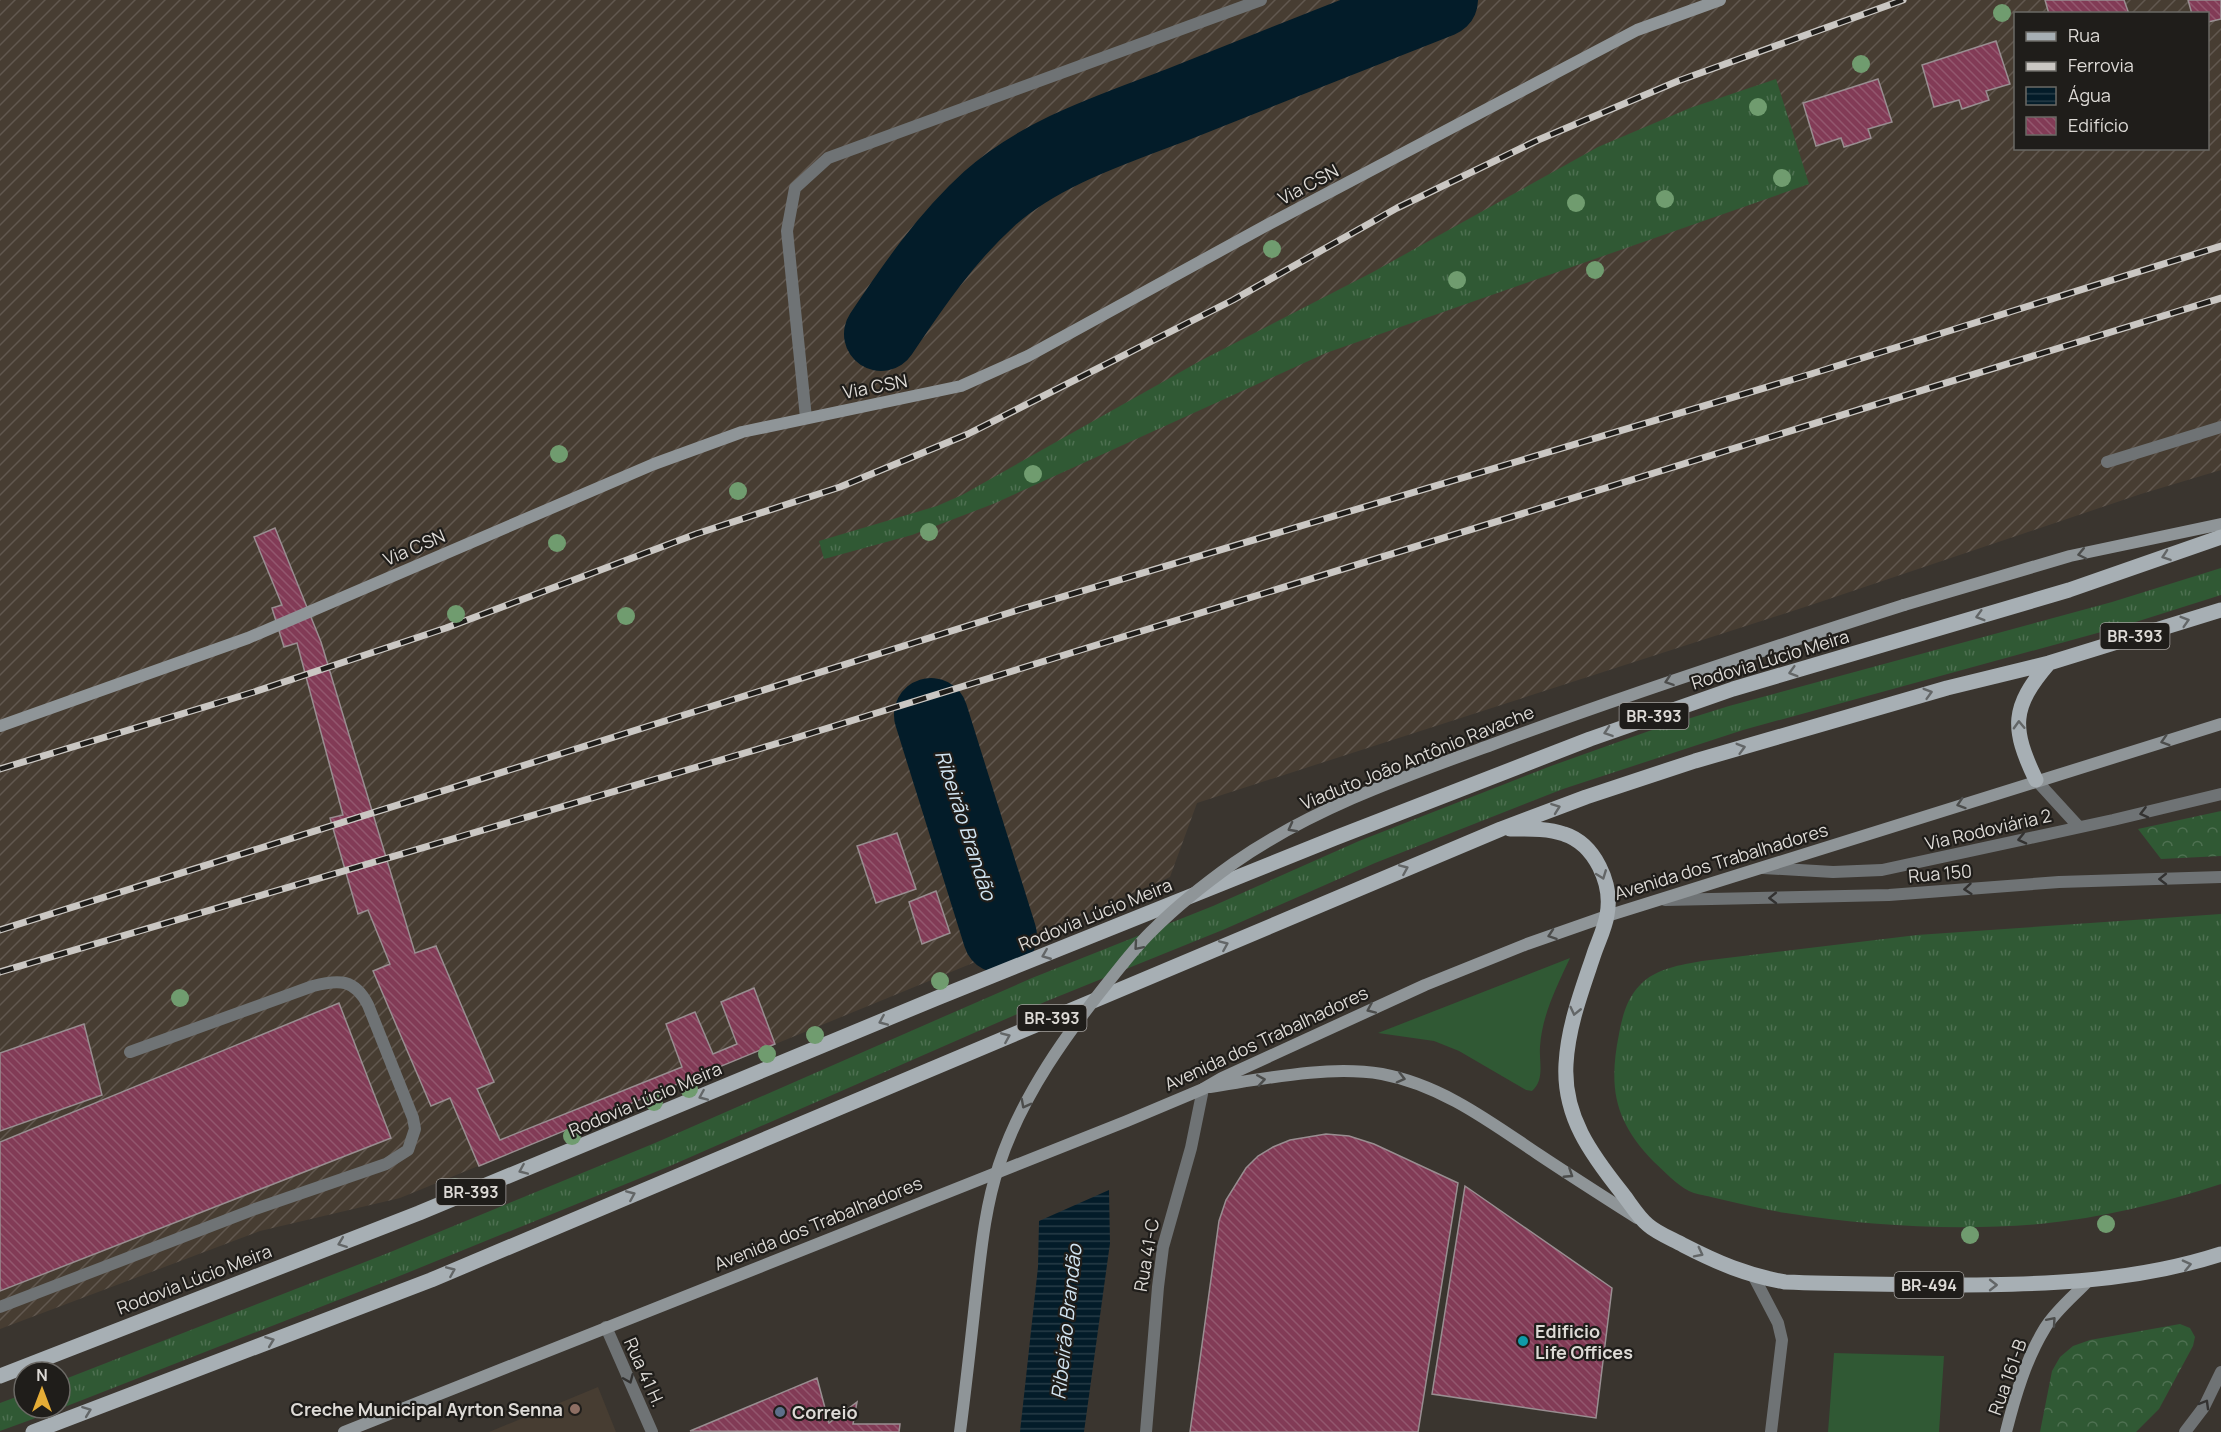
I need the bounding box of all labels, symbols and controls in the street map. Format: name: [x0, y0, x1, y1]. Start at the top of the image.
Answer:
legend: [2014, 12, 2209, 150]
text: Rua: [2068, 23, 2100, 47]
text: Ferrovia: [2068, 53, 2134, 77]
text: Água: [2068, 83, 2111, 107]
text: Edifício: [2068, 113, 2129, 137]
street label: Via CSN: [1274, 158, 1342, 210]
street label: Via CSN: [841, 368, 909, 404]
street label: Via CSN: [379, 523, 449, 571]
one-way arrow: [2077, 547, 2087, 560]
one-way arrow: [2161, 549, 2172, 562]
one-way arrow: [1976, 609, 1986, 621]
one-way arrow: [2179, 616, 2190, 628]
road number: BR-393: [2100, 623, 2170, 649]
street label: Rodovia Lúcio Meira: [1688, 624, 1852, 694]
one-way arrow: [1789, 665, 1799, 677]
one-way arrow: [1664, 673, 1675, 686]
one-way arrow: [1923, 688, 1933, 701]
street label: Viaduto João Antônio Ravache: [1297, 699, 1537, 815]
road number: BR-393: [1620, 703, 1688, 729]
one-way arrow: [2013, 720, 2026, 729]
one-way arrow: [1603, 725, 1614, 738]
one-way arrow: [2160, 734, 2171, 746]
one-way arrow: [1735, 743, 1746, 755]
water label: Ribeirão Brandão: [929, 747, 1003, 904]
one-way arrow: [1956, 797, 1967, 809]
one-way arrow: [1550, 803, 1560, 816]
street label: Via Rodoviária 2: [1922, 803, 2054, 855]
one-way arrow: [2139, 806, 2149, 819]
street label: Avenida dos Trabalhadores: [1611, 817, 1831, 905]
one-way arrow: [1288, 821, 1298, 832]
one-way arrow: [2018, 832, 2028, 845]
street label: Rua 150: [1907, 858, 1973, 888]
one-way arrow: [1398, 864, 1409, 876]
one-way arrow: [1594, 869, 1607, 880]
street label: Rodovia Lúcio Meira: [1015, 872, 1175, 956]
one-way arrow: [2158, 872, 2167, 885]
one-way arrow: [1963, 882, 1972, 895]
one-way arrow: [1769, 892, 1778, 904]
one-way arrow: [1547, 928, 1558, 941]
one-way arrow: [1134, 939, 1145, 950]
one-way arrow: [1218, 940, 1229, 952]
one-way arrow: [1042, 948, 1053, 960]
street label: Avenida dos Trabalhadores: [1160, 980, 1372, 1096]
one-way arrow: [1367, 1001, 1378, 1013]
road number: BR-393: [1018, 1005, 1086, 1031]
one-way arrow: [1570, 1006, 1583, 1016]
one-way arrow: [878, 1014, 889, 1026]
one-way arrow: [1000, 1032, 1011, 1044]
street label: Rodovia Lúcio Meira: [565, 1056, 725, 1142]
one-way arrow: [1395, 1071, 1405, 1084]
one-way arrow: [1256, 1074, 1265, 1086]
one-way arrow: [698, 1089, 709, 1101]
one-way arrow: [1021, 1098, 1032, 1109]
one-way arrow: [518, 1163, 529, 1175]
one-way arrow: [1563, 1167, 1573, 1179]
street label: Avenida dos Trabalhadores: [710, 1170, 926, 1276]
road number: BR-393: [436, 1179, 506, 1205]
one-way arrow: [625, 1190, 636, 1202]
street label: Rua 41-C: [1128, 1217, 1164, 1293]
one-way arrow: [337, 1236, 348, 1248]
street label: Rodovia Lúcio Meira: [113, 1238, 275, 1320]
water label: Ribeirão Brandão: [1044, 1242, 1088, 1401]
one-way arrow: [1693, 1246, 1704, 1258]
one-way arrow: [2182, 1259, 2192, 1272]
one-way arrow: [445, 1266, 456, 1278]
road number: BR-494: [1894, 1272, 1964, 1298]
one-way arrow: [1989, 1279, 1998, 1291]
one-way arrow: [2045, 1317, 2056, 1327]
place label: Edificio Life Offices: [1535, 1319, 1633, 1364]
street label: Rua 41 H.: [619, 1333, 671, 1411]
marker: Edificio Life Offices: [1516, 1334, 1530, 1348]
one-way arrow: [264, 1336, 274, 1349]
street label: Rua 161-B: [1982, 1336, 2032, 1418]
north arrow: [12, 1360, 72, 1420]
text: N: [36, 1364, 48, 1386]
one-way arrow: [622, 1373, 634, 1384]
place label: Creche Municipal Ayrton Senna: [291, 1397, 563, 1421]
one-way arrow: [2198, 1399, 2209, 1410]
place label: Correio: [792, 1400, 858, 1424]
marker: Creche Municipal Ayrton Senna: [568, 1402, 582, 1416]
marker: Correio: [773, 1405, 787, 1419]
one-way arrow: [81, 1406, 92, 1418]

